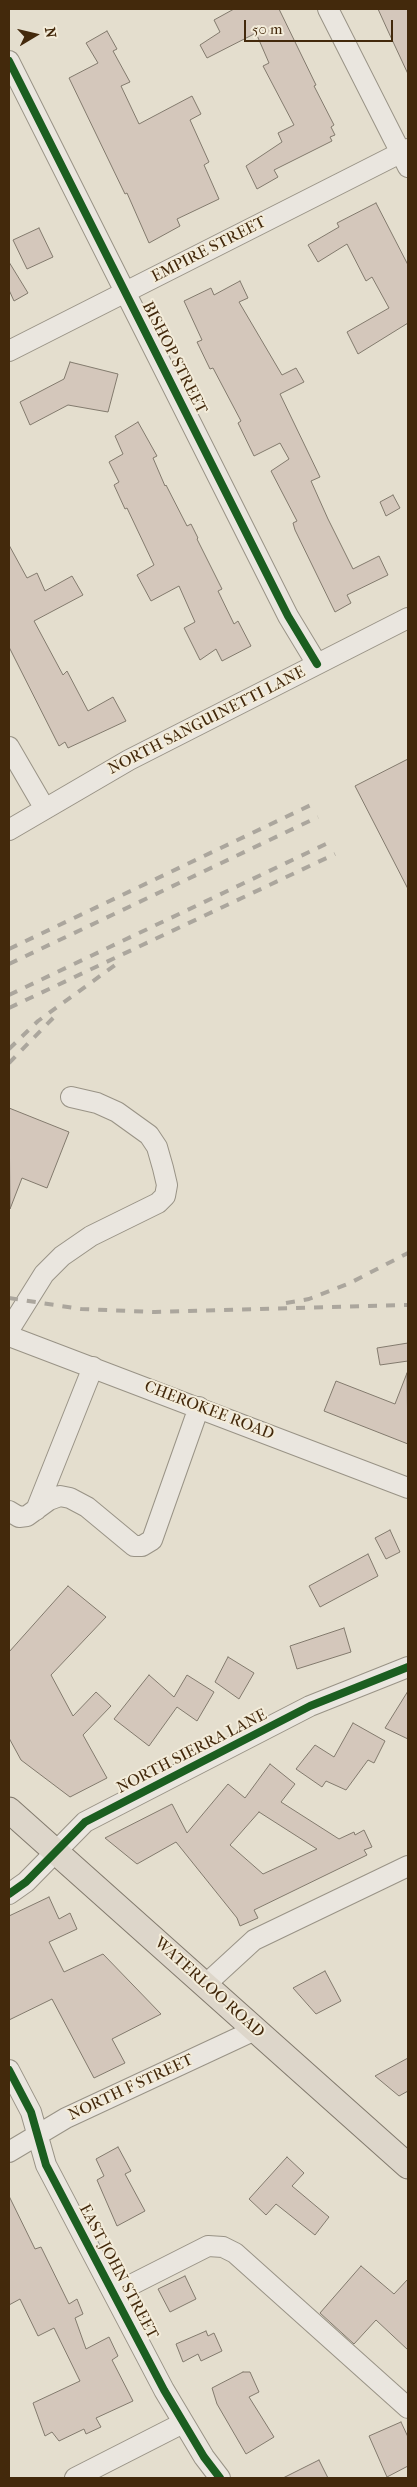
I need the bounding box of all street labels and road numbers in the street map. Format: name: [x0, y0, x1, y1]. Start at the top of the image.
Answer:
street label: EMPIRE STREET: [149, 213, 269, 287]
street label: BISHOP STREET: [137, 298, 211, 418]
street label: NORTH SANGUINETTI LANE: [105, 663, 309, 779]
street label: CHEROKEE ROAD: [141, 1377, 277, 1445]
street label: NORTH SIERRA LANE: [114, 1706, 270, 1798]
street label: WATERLOO ROAD: [150, 1934, 268, 2042]
street label: NORTH F STREET: [66, 2051, 196, 2125]
street label: EAST JOHN STREET: [74, 2201, 162, 2343]

